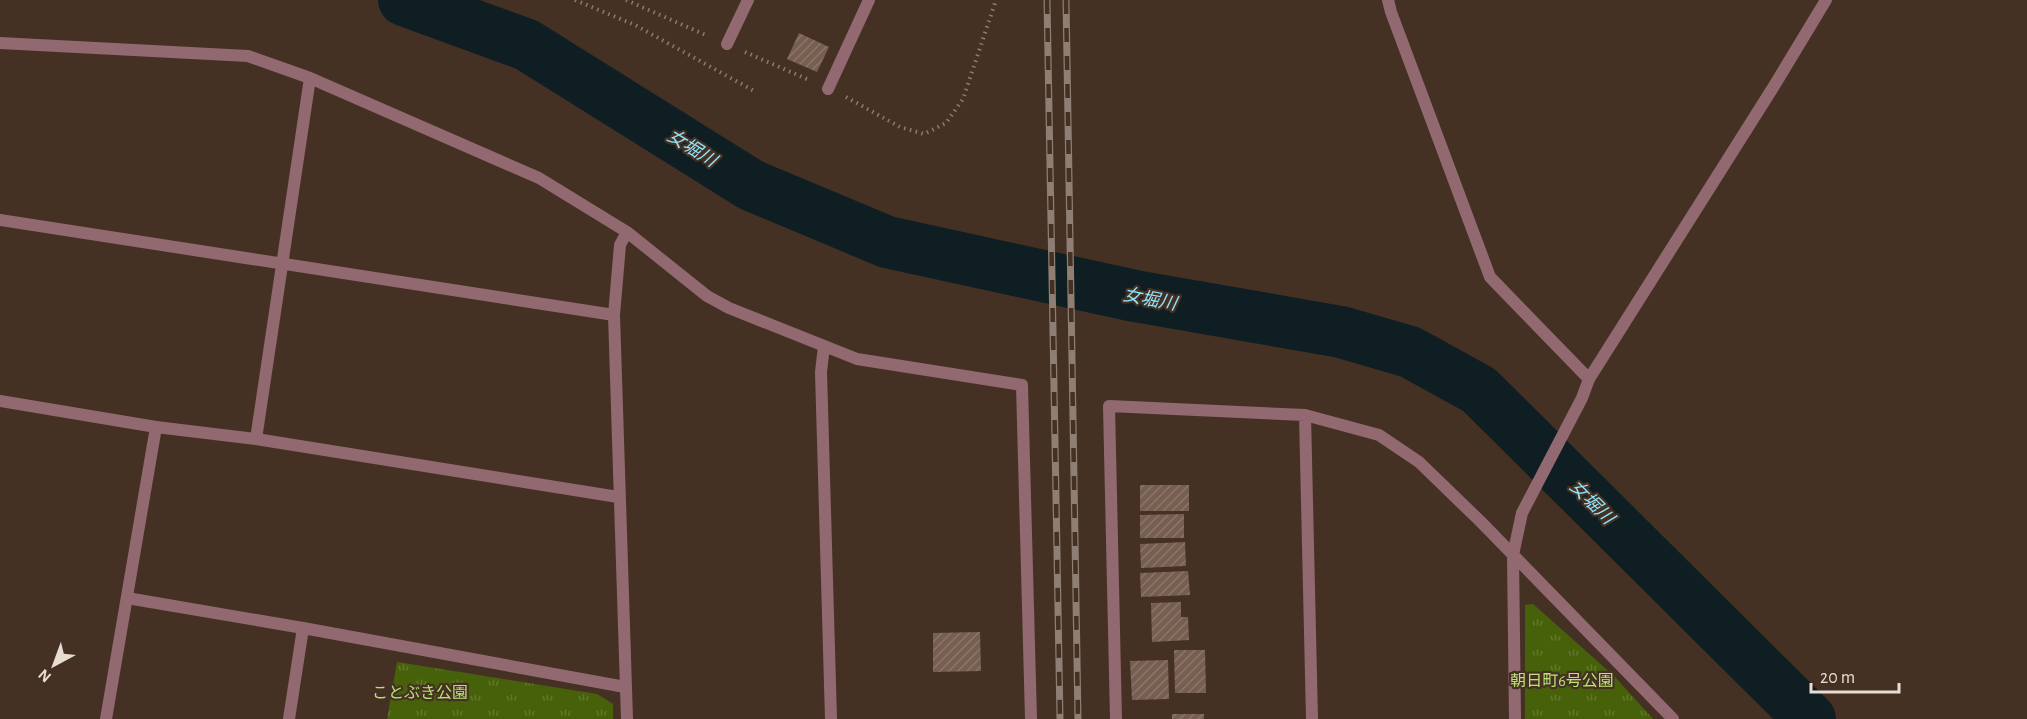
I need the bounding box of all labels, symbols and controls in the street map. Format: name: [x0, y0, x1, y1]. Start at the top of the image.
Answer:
water label: 女堀川: [664, 125, 722, 172]
water label: 女堀川: [1122, 284, 1180, 314]
water label: 女堀川: [1566, 476, 1620, 530]
north arrow: [24, 635, 84, 695]
scale bar: [1811, 656, 1900, 694]
text: N: [35, 666, 54, 685]
text: 20 m: [1820, 669, 1855, 687]
park label: 朝日町6号公園: [1510, 672, 1614, 689]
park label: ことぶき公園: [372, 684, 468, 701]

